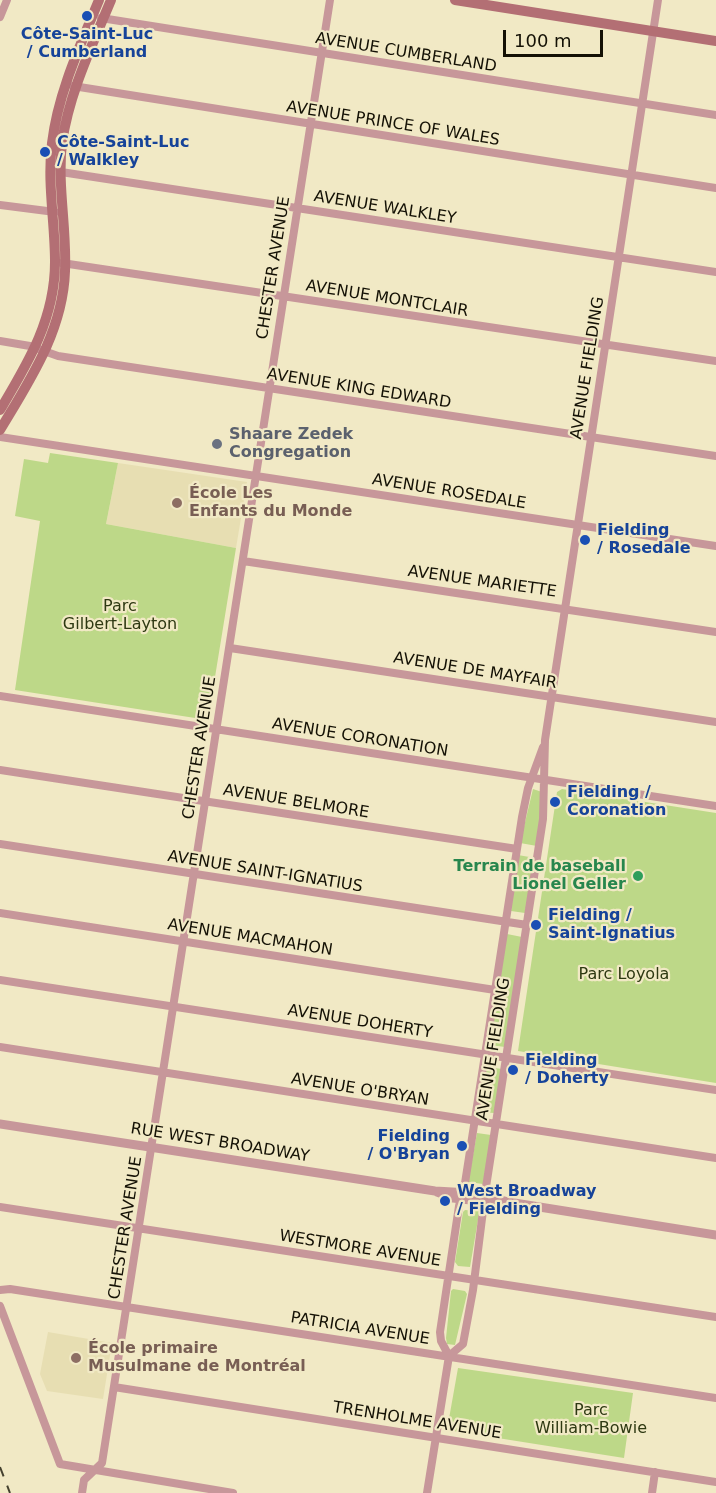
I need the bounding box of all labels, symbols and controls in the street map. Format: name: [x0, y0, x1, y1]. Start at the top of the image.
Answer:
marker: Côte-Saint-Luc / Cumberland: [80, 9, 94, 23]
scale bar: [506, 18, 606, 56]
place label: Côte-Saint-Luc / Cumberland: [21, 25, 153, 63]
street label: AVENUE CUMBERLAND: [314, 29, 498, 77]
text: 100 m: [514, 30, 572, 51]
street label: AVENUE PRINCE OF WALES: [285, 98, 501, 150]
place label: Côte-Saint-Luc / Walkley: [57, 133, 189, 171]
marker: Côte-Saint-Luc / Walkley: [38, 145, 52, 159]
street label: AVENUE WALKLEY: [312, 187, 458, 229]
street label: CHESTER AVENUE: [253, 195, 295, 341]
street label: AVENUE MONTCLAIR: [304, 277, 470, 321]
street label: AVENUE FIELDING: [567, 295, 609, 441]
street label: AVENUE KING EDWARD: [266, 365, 452, 413]
place label: Shaare Zedek Congregation: [229, 425, 353, 463]
marker: Shaare Zedek Congregation: [210, 437, 224, 451]
street label: AVENUE ROSEDALE: [371, 470, 527, 514]
place label: École Les Enfants du Monde: [189, 484, 352, 522]
marker: École Les Enfants du Monde: [170, 496, 184, 510]
place label: Fielding / Rosedale: [597, 521, 691, 559]
marker: Fielding / Rosedale: [578, 533, 592, 547]
street label: AVENUE MARIETTE: [406, 562, 558, 602]
park label: Parc Gilbert-Layton: [63, 597, 177, 635]
street label: AVENUE DE MAYFAIR: [392, 649, 558, 693]
street label: CHESTER AVENUE: [179, 675, 221, 821]
street label: AVENUE CORONATION: [271, 715, 449, 761]
street label: AVENUE BELMORE: [222, 781, 370, 823]
place label: Fielding / Coronation: [567, 783, 666, 821]
marker: Fielding / Coronation: [548, 795, 562, 809]
street label: AVENUE SAINT-IGNATIUS: [166, 847, 364, 897]
place label: Terrain de baseball Lionel Geller: [454, 857, 626, 895]
marker: Terrain de baseball Lionel Geller: [631, 869, 645, 883]
place label: Fielding / Saint-Ignatius: [548, 906, 675, 944]
street label: AVENUE MACMAHON: [166, 915, 334, 961]
marker: Fielding / Saint-Ignatius: [529, 918, 543, 932]
park label: Parc Loyola: [579, 965, 669, 985]
street label: AVENUE FIELDING: [473, 976, 515, 1122]
street label: AVENUE DOHERTY: [286, 1001, 434, 1043]
place label: Fielding / Doherty: [525, 1051, 609, 1089]
marker: Fielding / Doherty: [506, 1063, 520, 1077]
street label: AVENUE O'BRYAN: [290, 1070, 430, 1110]
street label: RUE WEST BROADWAY: [129, 1119, 311, 1167]
place label: Fielding / O'Bryan: [367, 1127, 450, 1165]
marker: Fielding / O'Bryan: [455, 1139, 469, 1153]
street label: CHESTER AVENUE: [105, 1155, 147, 1301]
place label: West Broadway / Fielding: [457, 1182, 597, 1220]
marker: West Broadway / Fielding: [438, 1194, 452, 1208]
street label: WESTMORE AVENUE: [278, 1227, 442, 1271]
street label: PATRICIA AVENUE: [289, 1309, 431, 1349]
place label: École primaire Musulmane de Montréal: [88, 1339, 306, 1377]
marker: École primaire Musulmane de Montréal: [69, 1351, 83, 1365]
street label: TRENHOLME AVENUE: [331, 1398, 503, 1444]
park label: Parc William-Bowie: [535, 1401, 647, 1439]

